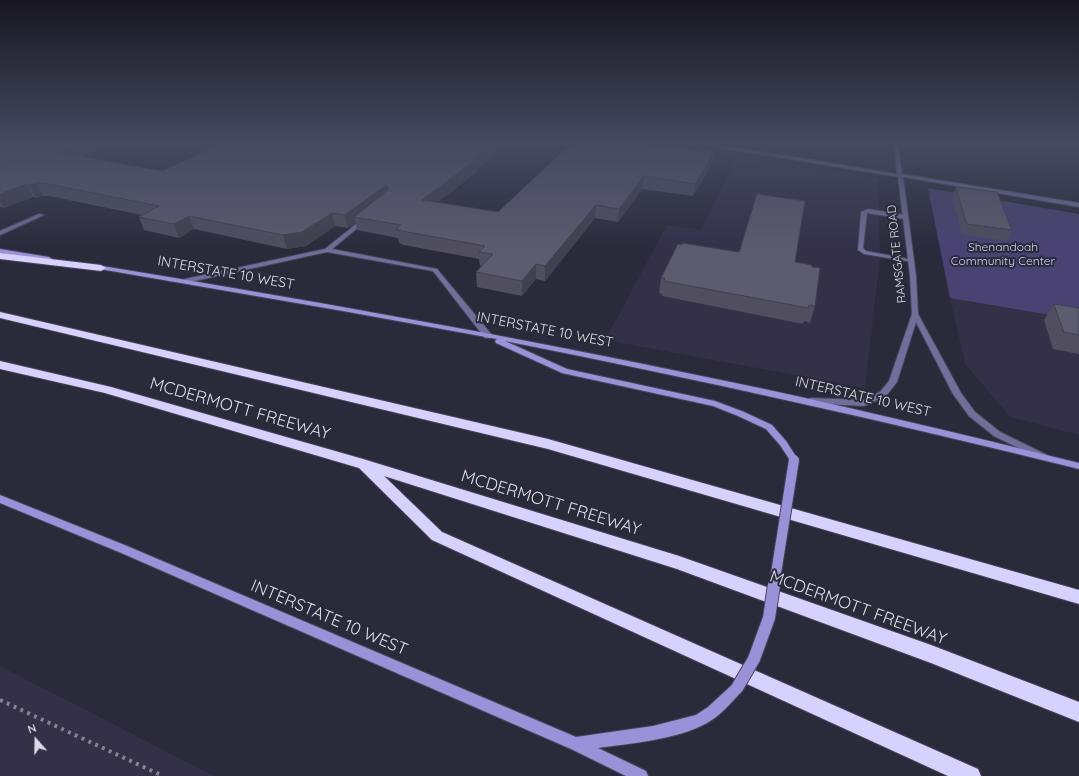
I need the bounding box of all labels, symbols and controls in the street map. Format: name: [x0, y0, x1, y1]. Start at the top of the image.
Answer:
street label: RAMSGATE ROAD: [885, 204, 909, 304]
park label: Shenandoah Community Center: [951, 240, 1055, 268]
street label: INTERSTATE 10 WEST: [156, 253, 296, 293]
street label: INTERSTATE 10 WEST: [475, 309, 615, 351]
street label: MCDERMOTT FREEWAY: [147, 373, 333, 445]
street label: INTERSTATE 10 WEST: [793, 373, 933, 421]
street label: MCDERMOTT FREEWAY: [459, 466, 643, 540]
street label: MCDERMOTT FREEWAY: [767, 566, 949, 650]
street label: INTERSTATE 10 WEST: [247, 576, 411, 660]
north arrow: [16, 720, 56, 760]
text: N: [26, 721, 38, 737]

